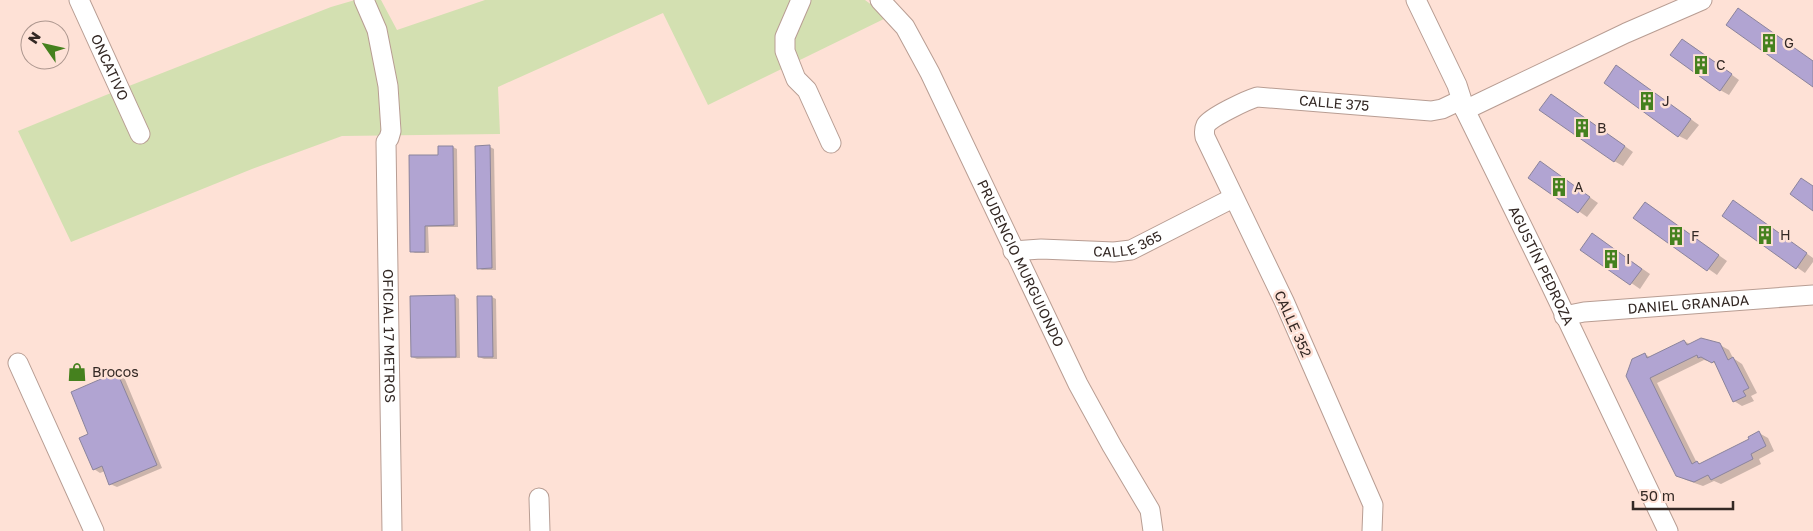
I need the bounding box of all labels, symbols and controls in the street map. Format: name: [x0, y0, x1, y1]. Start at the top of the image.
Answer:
north arrow: [20, 20, 70, 70]
text: N: [24, 28, 44, 47]
street label: ONCATIVO: [88, 31, 133, 103]
building icon: G: [1758, 32, 1780, 54]
place label: G: [1784, 34, 1794, 51]
building icon: C: [1690, 54, 1712, 76]
place label: C: [1716, 56, 1726, 73]
building icon: J: [1636, 90, 1658, 112]
street label: CALLE 375: [1299, 91, 1370, 114]
place label: J: [1662, 92, 1670, 109]
building icon: B: [1571, 117, 1593, 139]
place label: B: [1597, 119, 1606, 136]
building icon: A: [1548, 176, 1570, 198]
street label: PRUDENCIO MURGUIONDO: [974, 177, 1068, 350]
place label: A: [1574, 178, 1584, 195]
street label: AGUSTÍN PEDROZA: [1506, 203, 1578, 328]
building icon: H: [1754, 224, 1776, 246]
building icon: F: [1665, 225, 1687, 247]
place label: H: [1780, 226, 1791, 243]
street label: CALLE 365: [1093, 227, 1164, 260]
place label: F: [1691, 227, 1699, 244]
building icon: I: [1600, 248, 1622, 270]
place label: I: [1626, 250, 1630, 267]
street label: OFICIAL 17 METROS: [380, 269, 399, 403]
street label: CALLE 352: [1271, 288, 1316, 360]
street label: DANIEL GRANADA: [1627, 291, 1750, 317]
shop icon: Brocos: [66, 361, 88, 383]
place label: Brocos: [92, 363, 139, 380]
scale bar: [1633, 478, 1733, 510]
text: 50 m: [1640, 486, 1675, 504]

